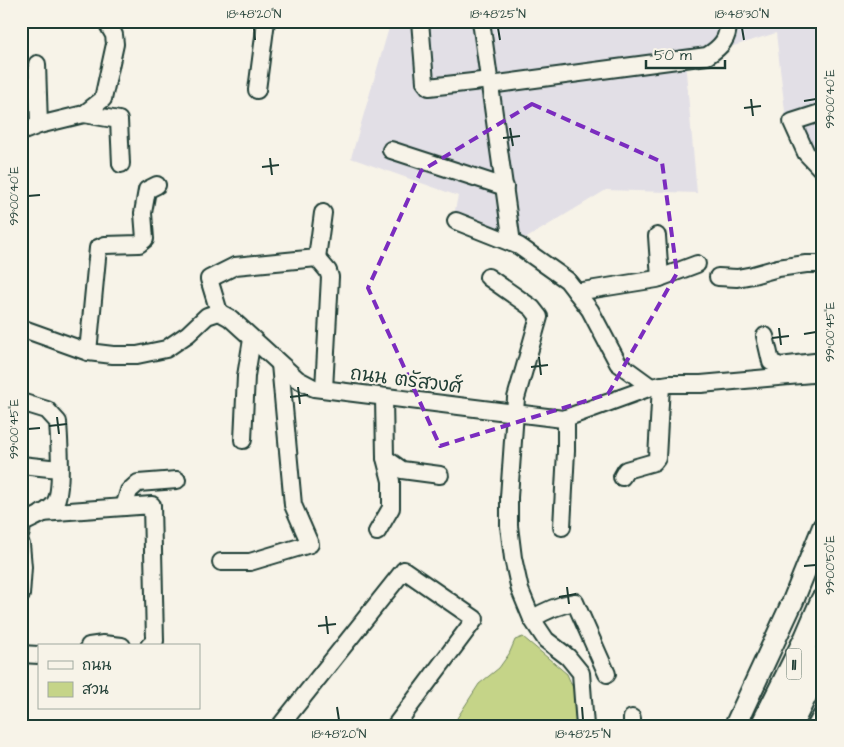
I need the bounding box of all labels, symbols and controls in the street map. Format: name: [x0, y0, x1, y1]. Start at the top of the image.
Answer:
text: 18°48'20"N: [227, 6, 282, 23]
text: 18°48'25"N: [470, 6, 526, 23]
text: 18°48'30"N: [715, 6, 769, 23]
scale bar: [646, 38, 725, 70]
text: 50 m: [654, 45, 692, 66]
text: 99°00'40"E: [822, 69, 839, 129]
text: 99°00'40"E: [6, 166, 23, 226]
text: 99°00'45"E: [822, 302, 839, 362]
street label: ถนน ตรัสวงศ์: [349, 360, 464, 401]
text: 99°00'45"E: [6, 399, 23, 459]
text: 99°00'50"E: [822, 535, 839, 595]
legend: [38, 644, 200, 710]
road number: 11: [786, 649, 802, 680]
text: ถนน: [82, 655, 111, 676]
text: สวน: [82, 679, 109, 700]
text: 18°48'20"N: [312, 726, 367, 743]
text: 18°48'25"N: [555, 726, 611, 743]

